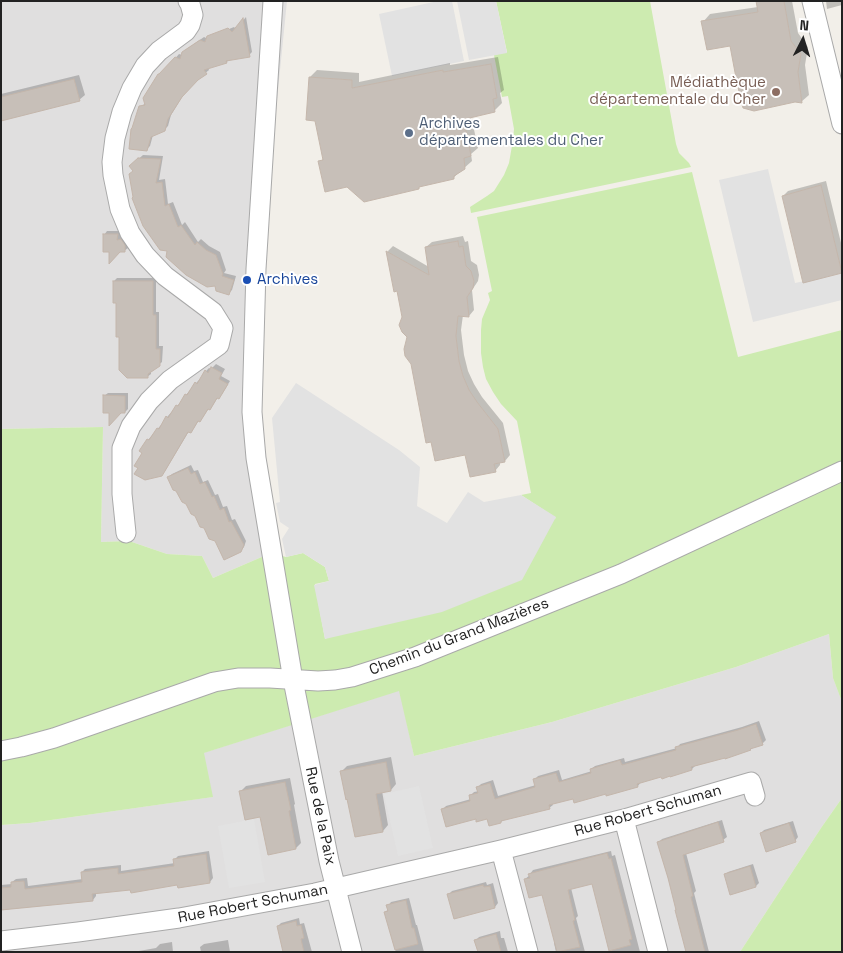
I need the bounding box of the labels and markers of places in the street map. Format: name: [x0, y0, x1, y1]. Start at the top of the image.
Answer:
place label: Médiathèque départementale du Cher: [589, 74, 766, 109]
marker: Médiathèque départementale du Cher: [770, 86, 782, 98]
place label: Archives départementales du Cher: [419, 115, 604, 150]
marker: Archives départementales du Cher: [403, 127, 415, 139]
place label: Archives: [257, 271, 318, 289]
marker: Archives: [241, 274, 253, 286]

